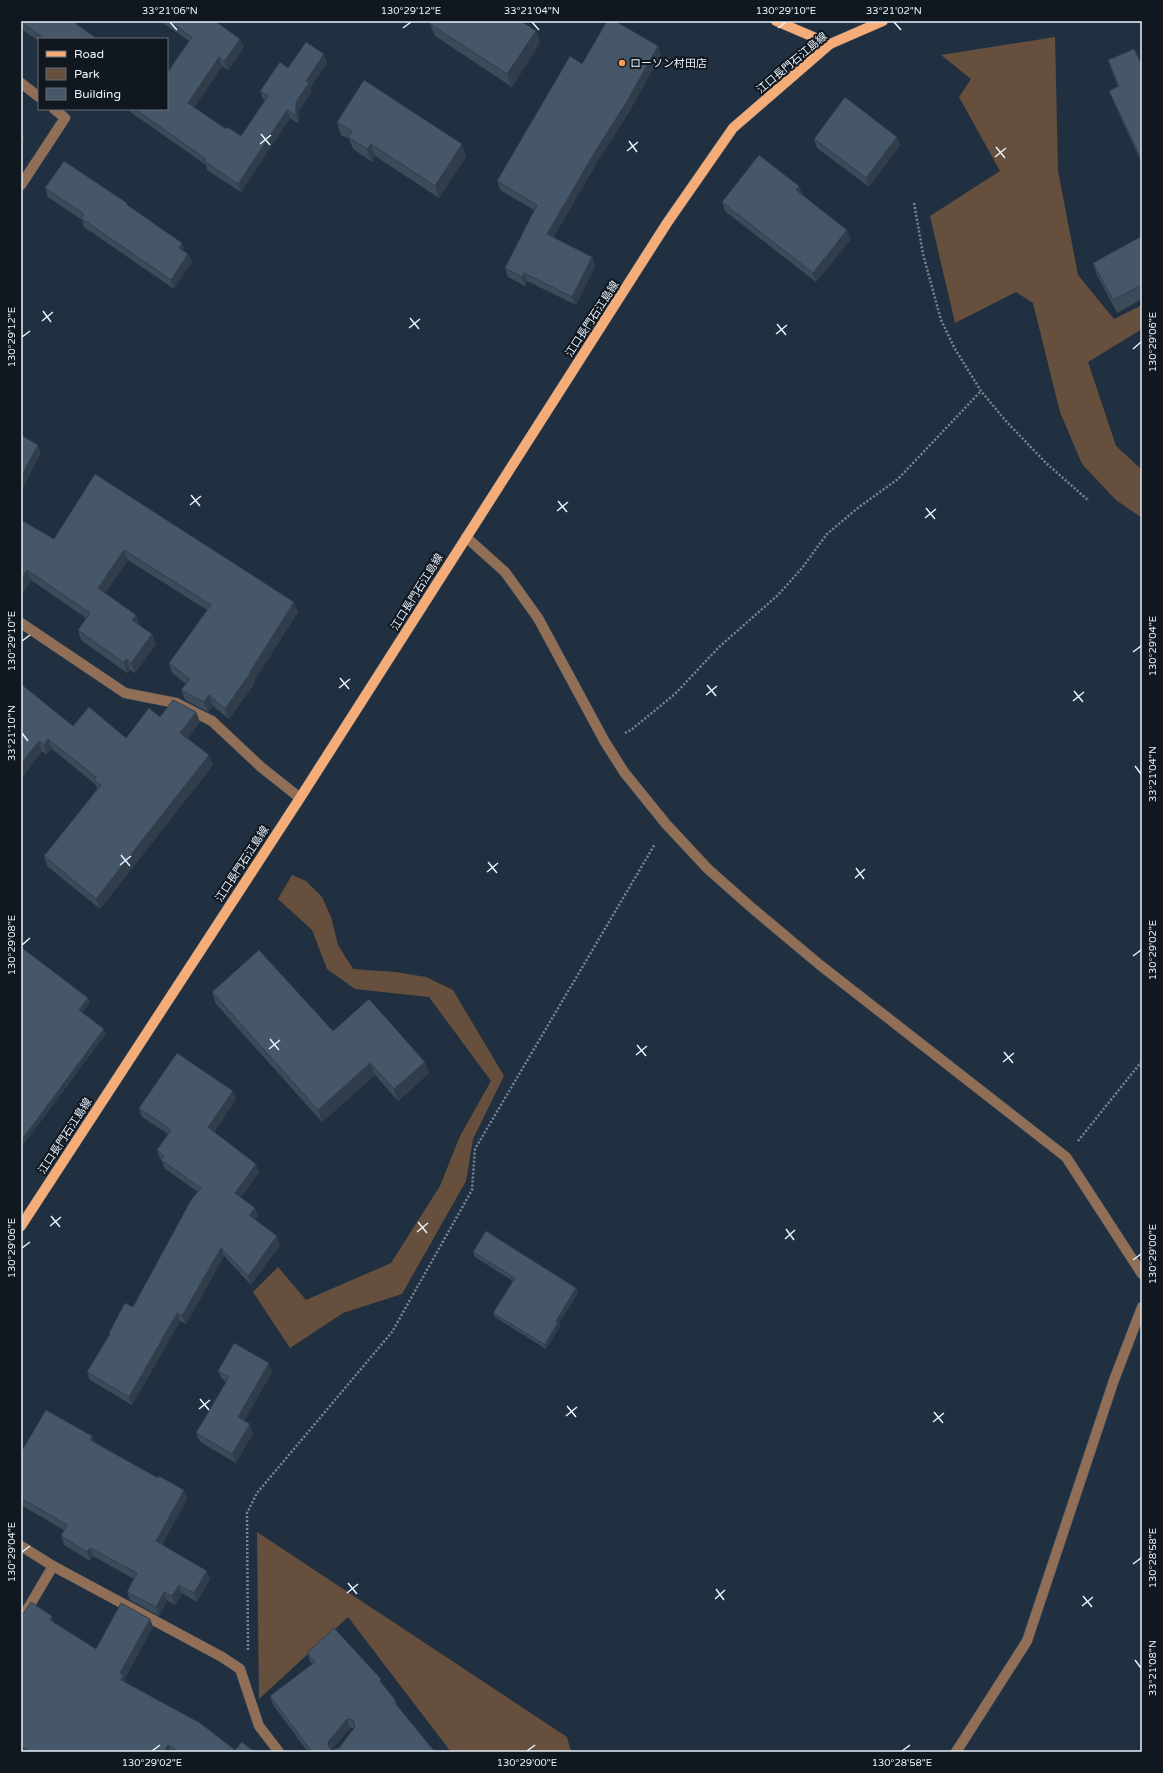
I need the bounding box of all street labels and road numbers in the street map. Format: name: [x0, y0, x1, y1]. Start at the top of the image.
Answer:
street label: 江口長門石江島線: [754, 30, 830, 96]
street label: 江口長門石江島線: [563, 279, 621, 359]
street label: 江口長門石江島線: [388, 551, 446, 633]
street label: 江口長門石江島線: [213, 824, 271, 904]
street label: 江口長門石江島線: [36, 1096, 94, 1176]

